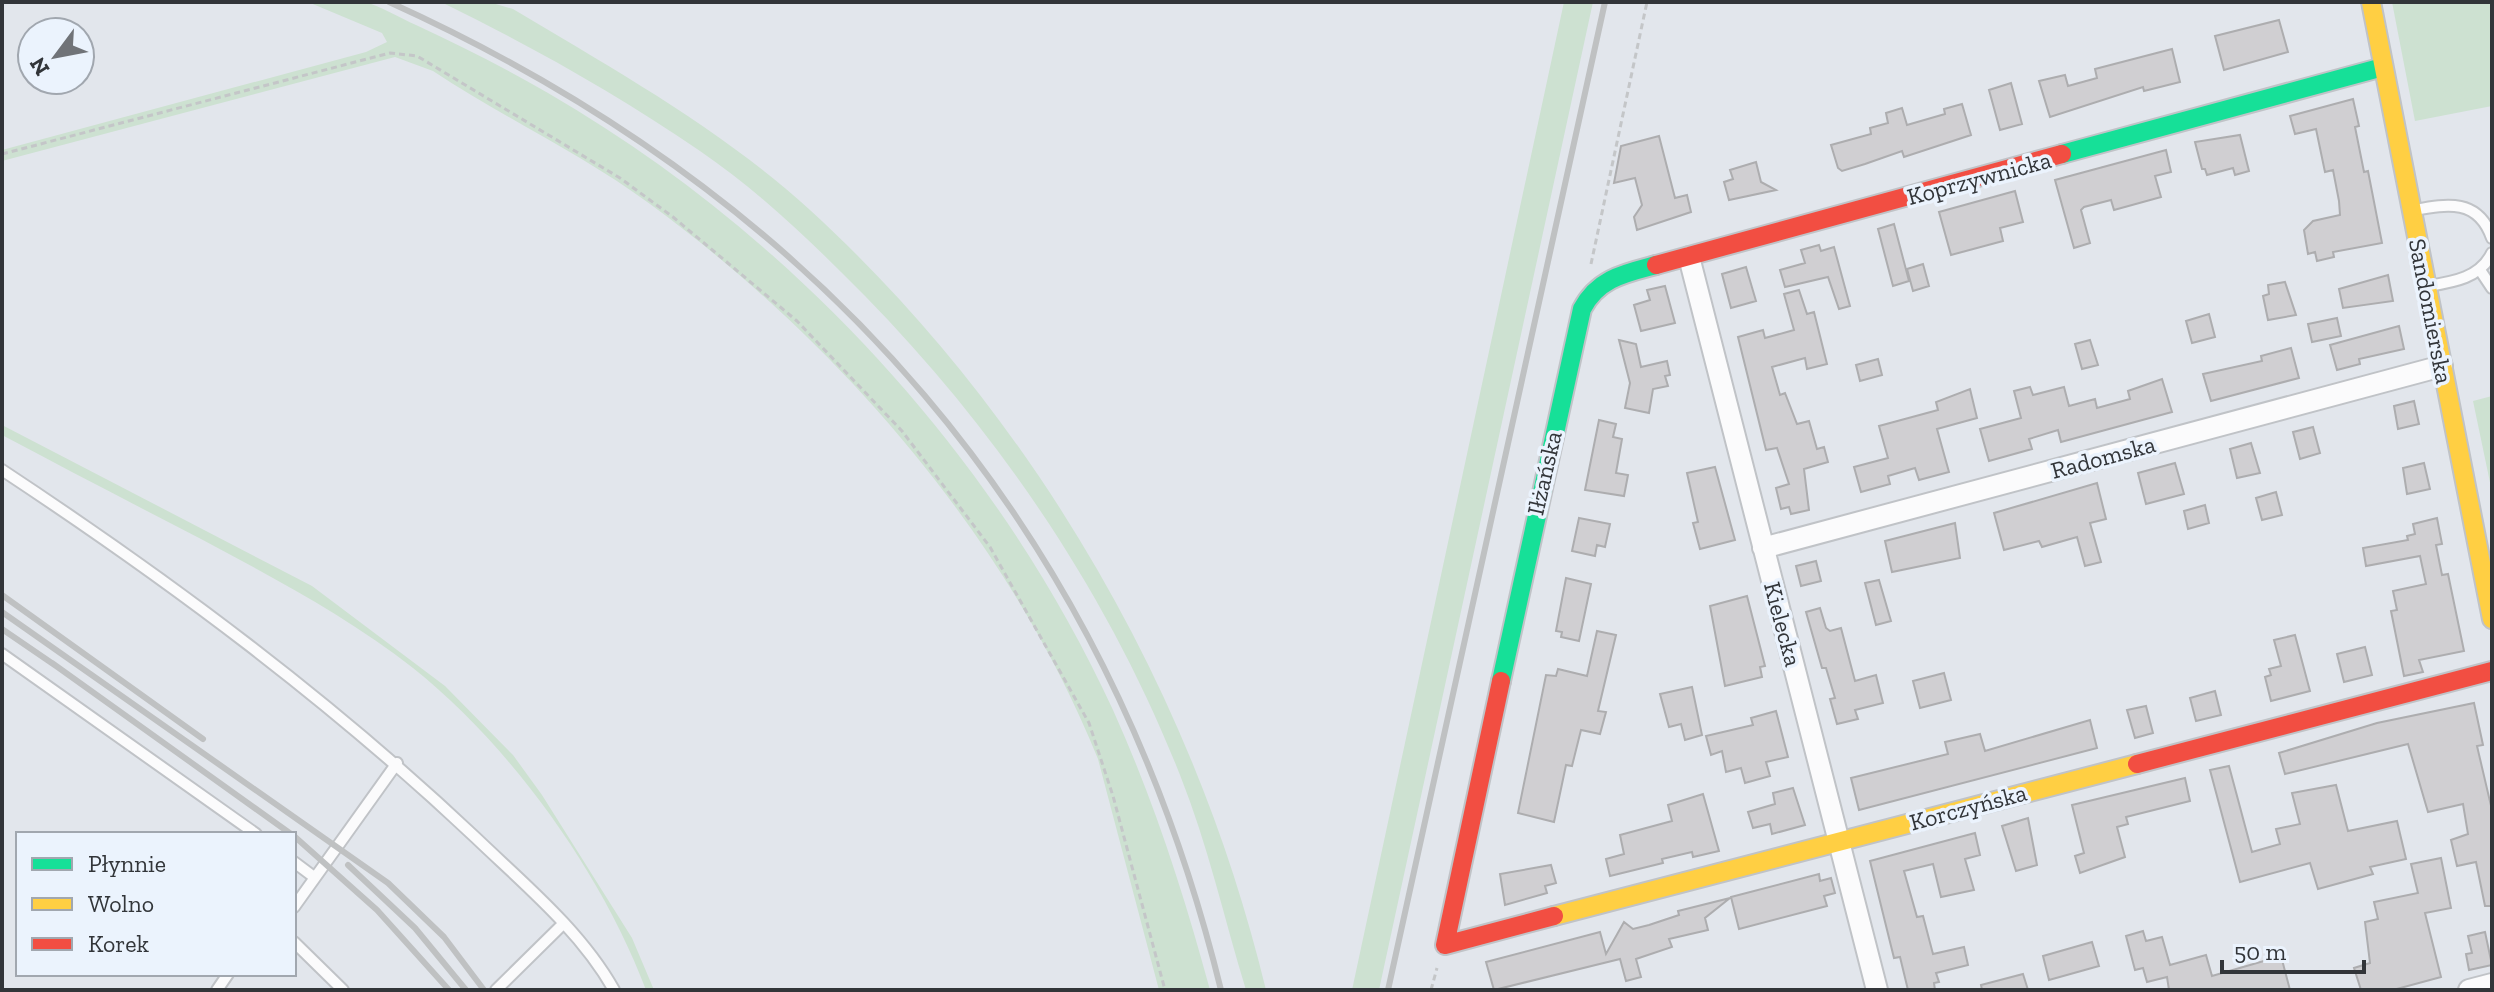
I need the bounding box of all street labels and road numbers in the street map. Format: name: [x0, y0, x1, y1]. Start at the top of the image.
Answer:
street label: Koprzywnicka: [1904, 145, 2055, 211]
street label: Sandomierska: [2403, 236, 2459, 386]
street label: Iłżańska: [1520, 428, 1568, 518]
street label: Radomska: [2047, 429, 2159, 485]
street label: Kielecka: [1758, 579, 1808, 670]
street label: Korczyńska: [1906, 777, 2030, 837]

